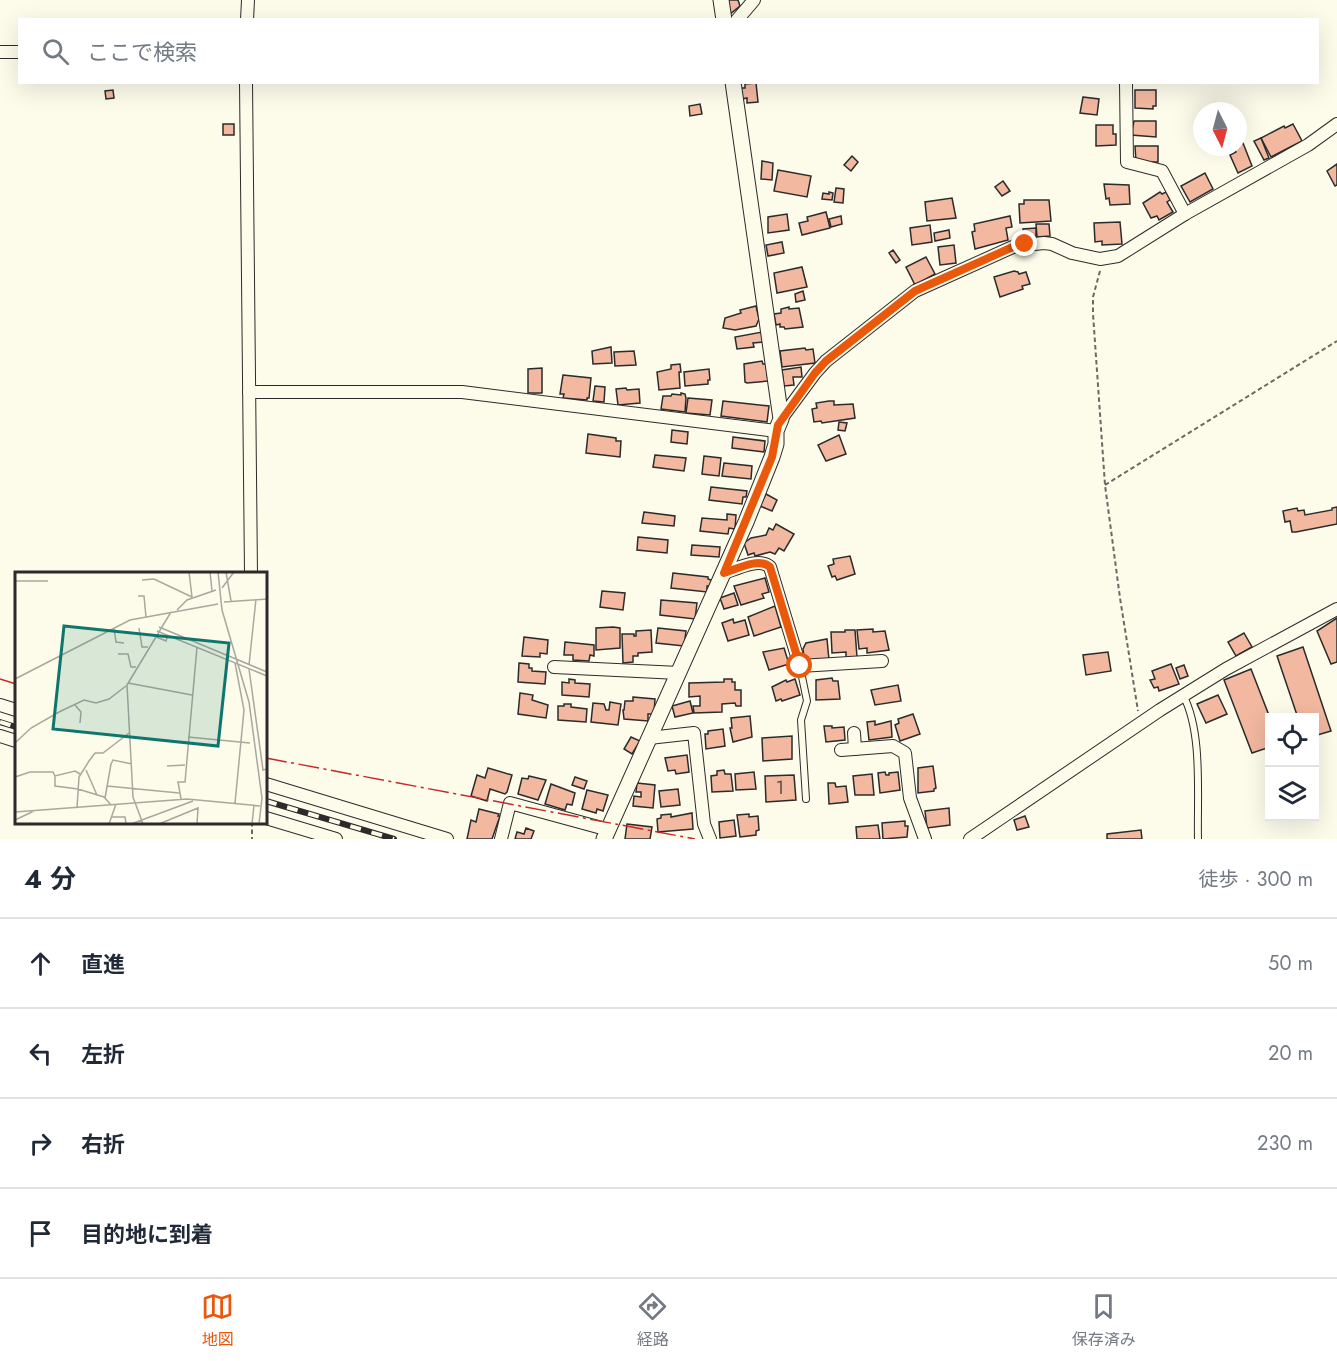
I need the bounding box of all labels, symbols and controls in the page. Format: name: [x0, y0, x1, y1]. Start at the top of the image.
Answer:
search box: [18, 18, 1319, 84]
icon: search: [39, 35, 72, 68]
text: ここで検索: [87, 36, 197, 68]
north arrow: [1193, 102, 1247, 156]
route end: [1011, 230, 1037, 256]
inset map: [15, 572, 267, 824]
route start: [786, 652, 812, 678]
map controls: [1265, 713, 1319, 821]
button: locate: [1265, 713, 1319, 767]
button: layers: [1265, 767, 1319, 821]
house number: 1: [776, 775, 784, 801]
text: 4 分: [24, 860, 76, 898]
text: 徒歩 · 300 m: [1198, 865, 1313, 894]
icon: ahead: [24, 947, 57, 980]
text: 直進: [81, 948, 125, 980]
text: 50 m: [1268, 949, 1313, 978]
icon: left: [24, 1037, 57, 1070]
text: 左折: [81, 1038, 125, 1070]
text: 20 m: [1268, 1039, 1313, 1068]
icon: right: [24, 1127, 57, 1160]
text: 右折: [81, 1128, 125, 1160]
text: 230 m: [1257, 1129, 1313, 1158]
icon: arrive: [24, 1217, 57, 1250]
text: 目的地に到着: [81, 1218, 213, 1250]
tab: 地図: [201, 1290, 234, 1351]
tab: 経路: [636, 1290, 669, 1351]
tab: 保存済み: [1072, 1290, 1136, 1351]

